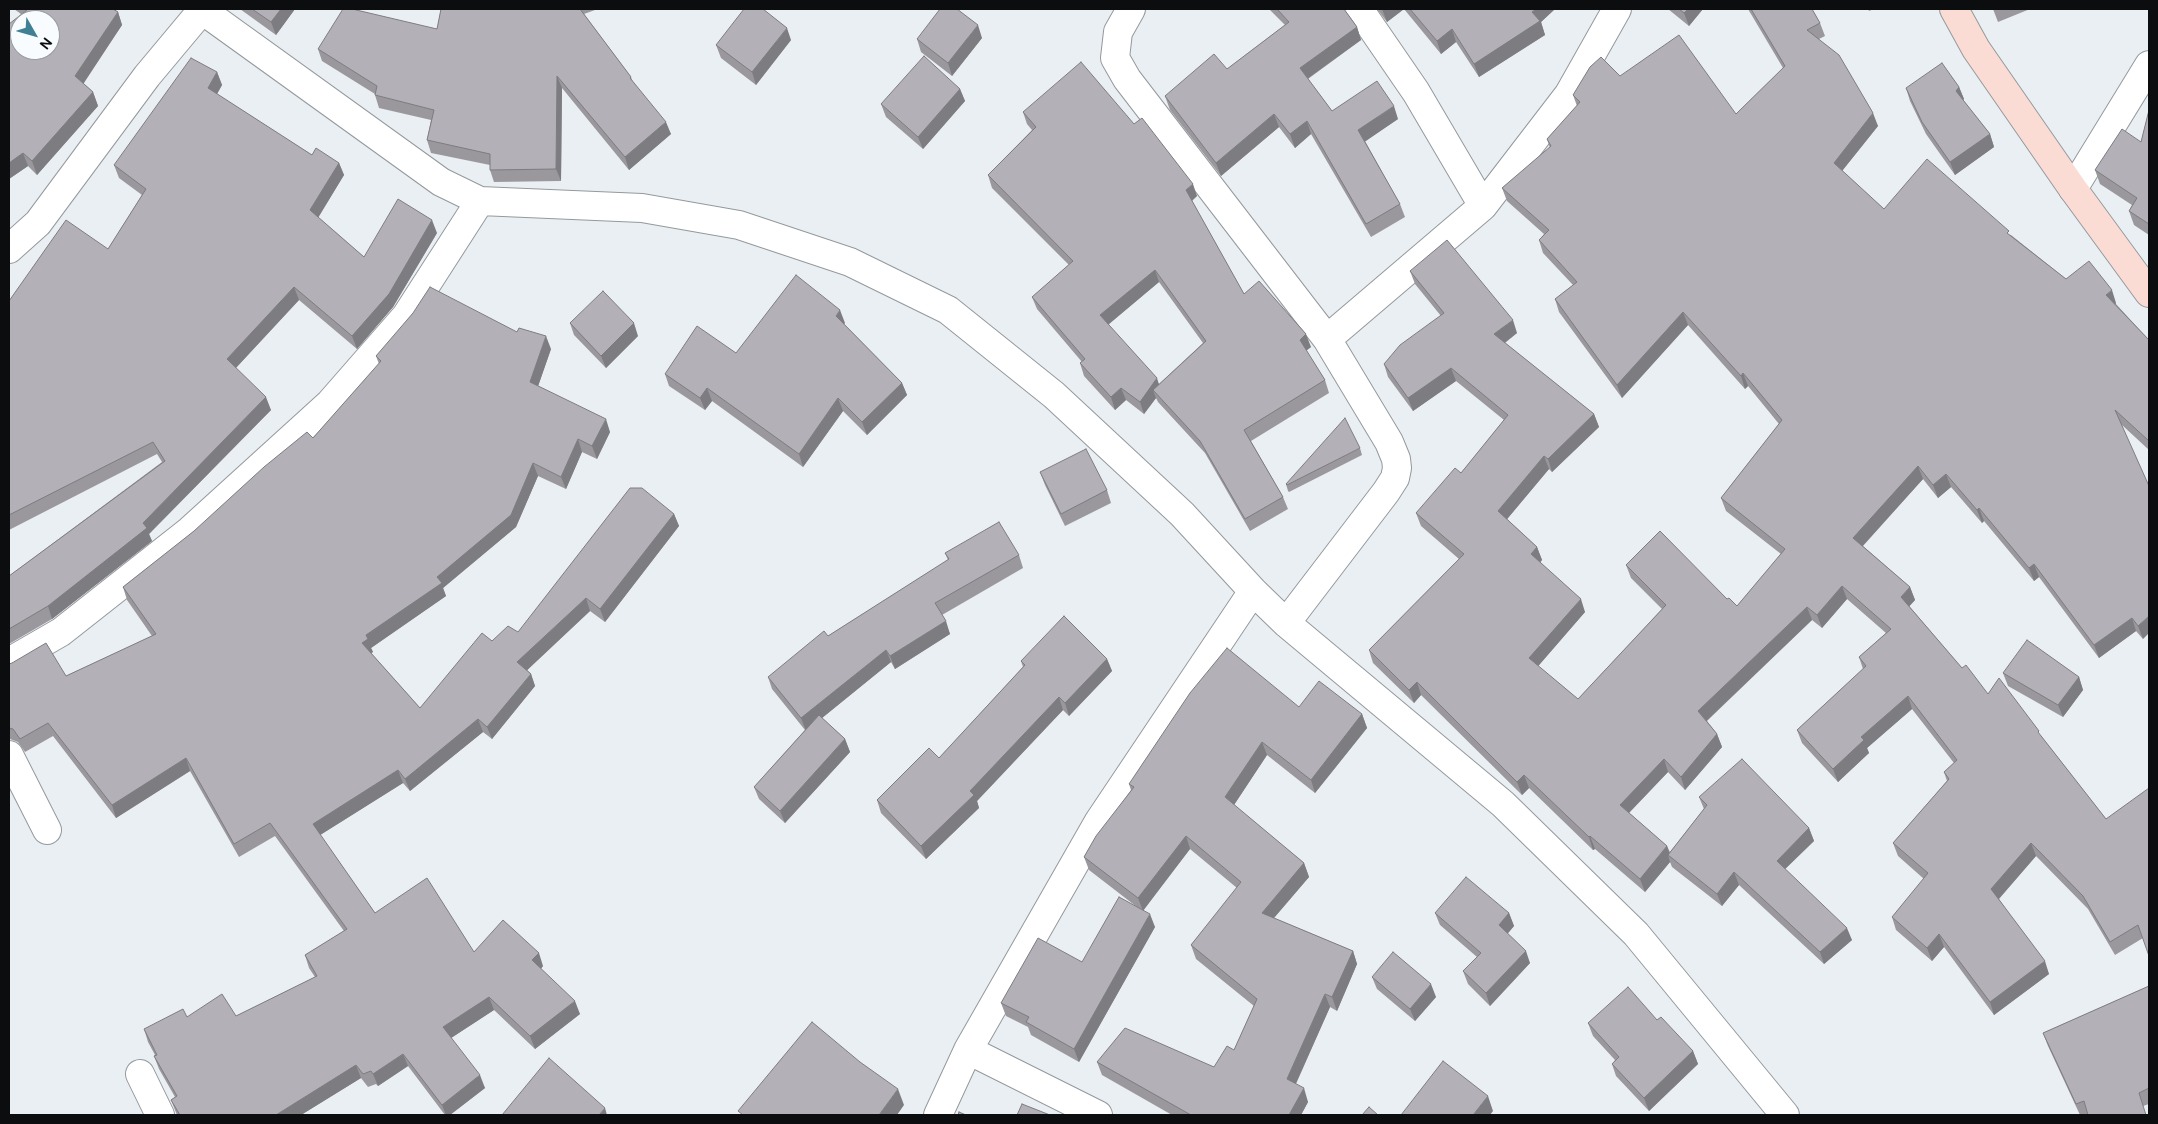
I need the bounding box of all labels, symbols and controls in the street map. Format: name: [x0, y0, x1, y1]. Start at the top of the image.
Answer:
north arrow: [10, 10, 60, 60]
text: N: [36, 34, 56, 53]

